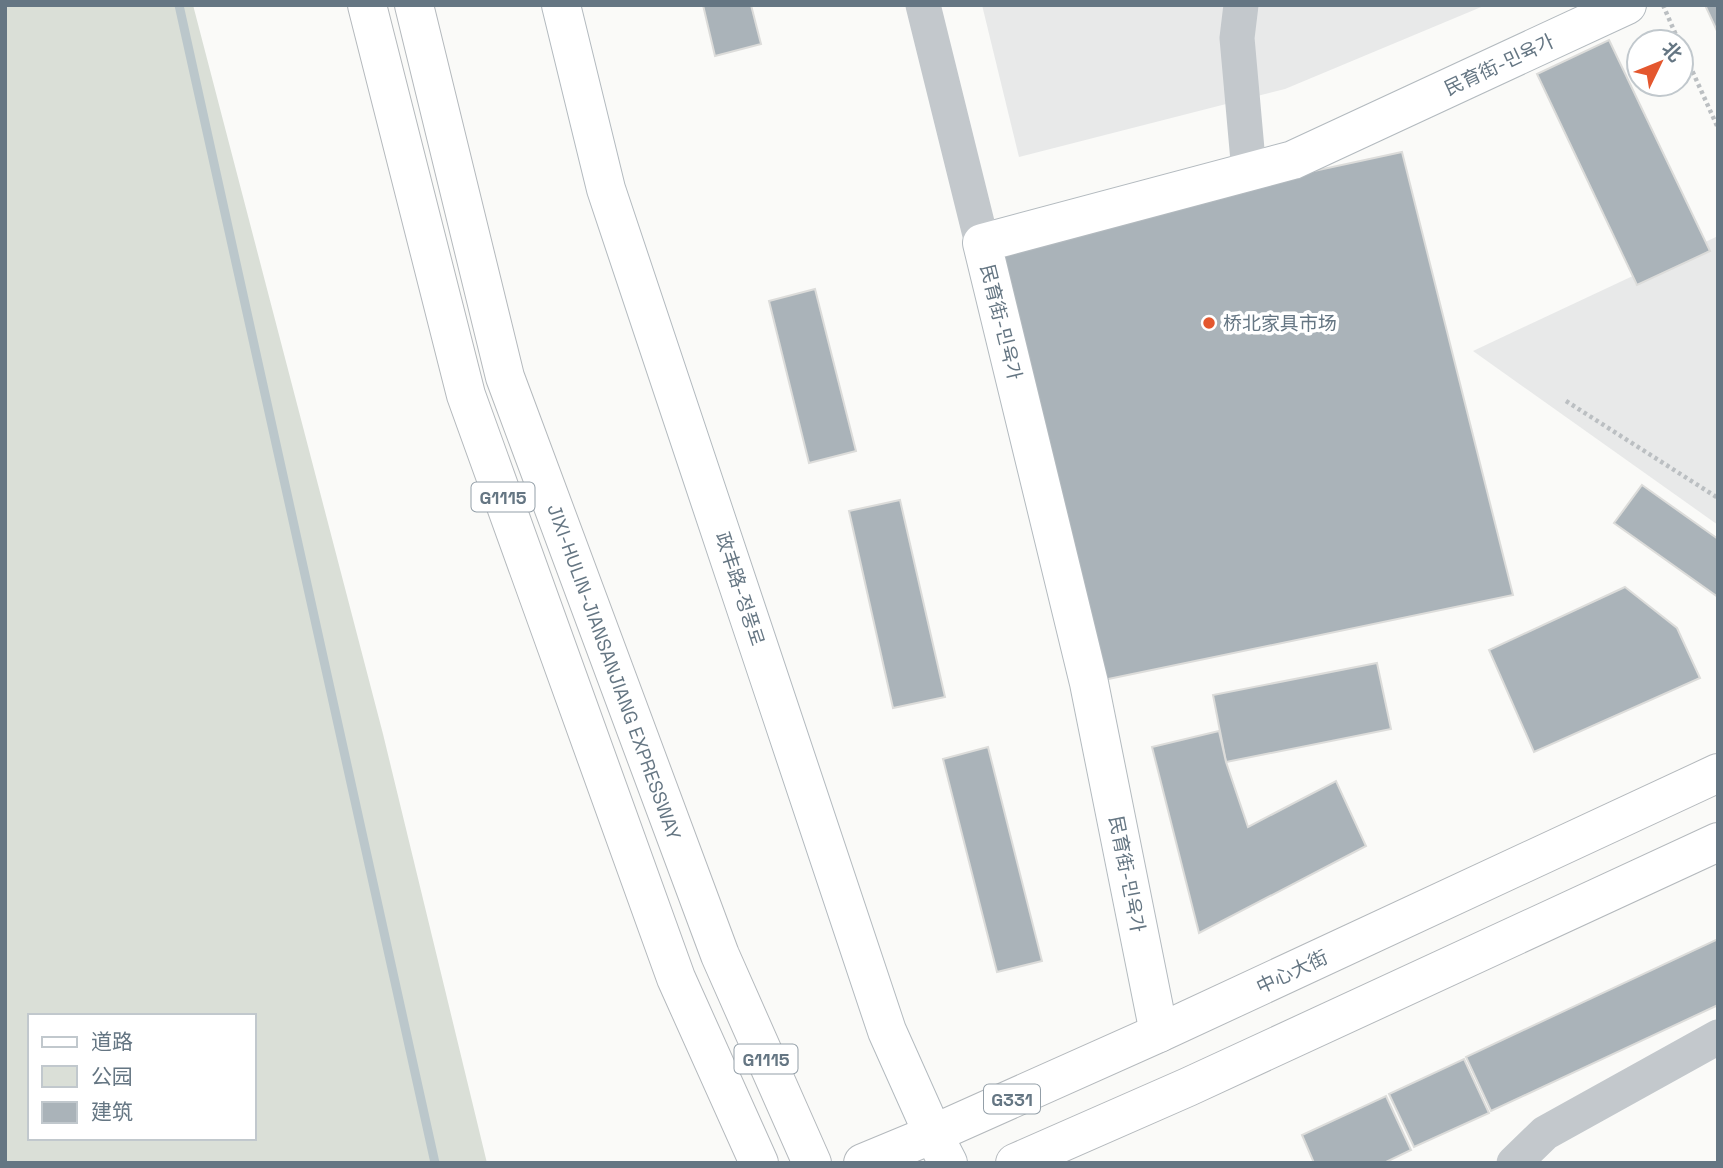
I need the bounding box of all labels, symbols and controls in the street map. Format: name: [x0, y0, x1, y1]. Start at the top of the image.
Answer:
north arrow: [1625, 28, 1695, 98]
street label: 民育街-민육가: [1440, 29, 1558, 101]
text: 北: [1656, 36, 1688, 67]
street label: 民育街-민육가: [975, 262, 1027, 382]
place label: 桥北家具市场: [1223, 311, 1337, 336]
marker: 桥北家具市场: [1201, 315, 1217, 331]
road number: G1115: [472, 482, 534, 512]
street label: JIXI-HULIN-JIANSANJIANG EXPRESSWAY: [541, 501, 687, 844]
street label: 政丰路-정풍로: [710, 529, 770, 649]
street label: 民育街-민육가: [1103, 814, 1151, 934]
street label: 中心大街: [1252, 945, 1332, 999]
legend: [28, 1014, 256, 1140]
text: 道路: [91, 1028, 133, 1055]
road number: G1115: [734, 1044, 798, 1074]
text: 公园: [91, 1063, 133, 1090]
road number: G331: [984, 1084, 1040, 1114]
text: 建筑: [91, 1098, 133, 1125]

